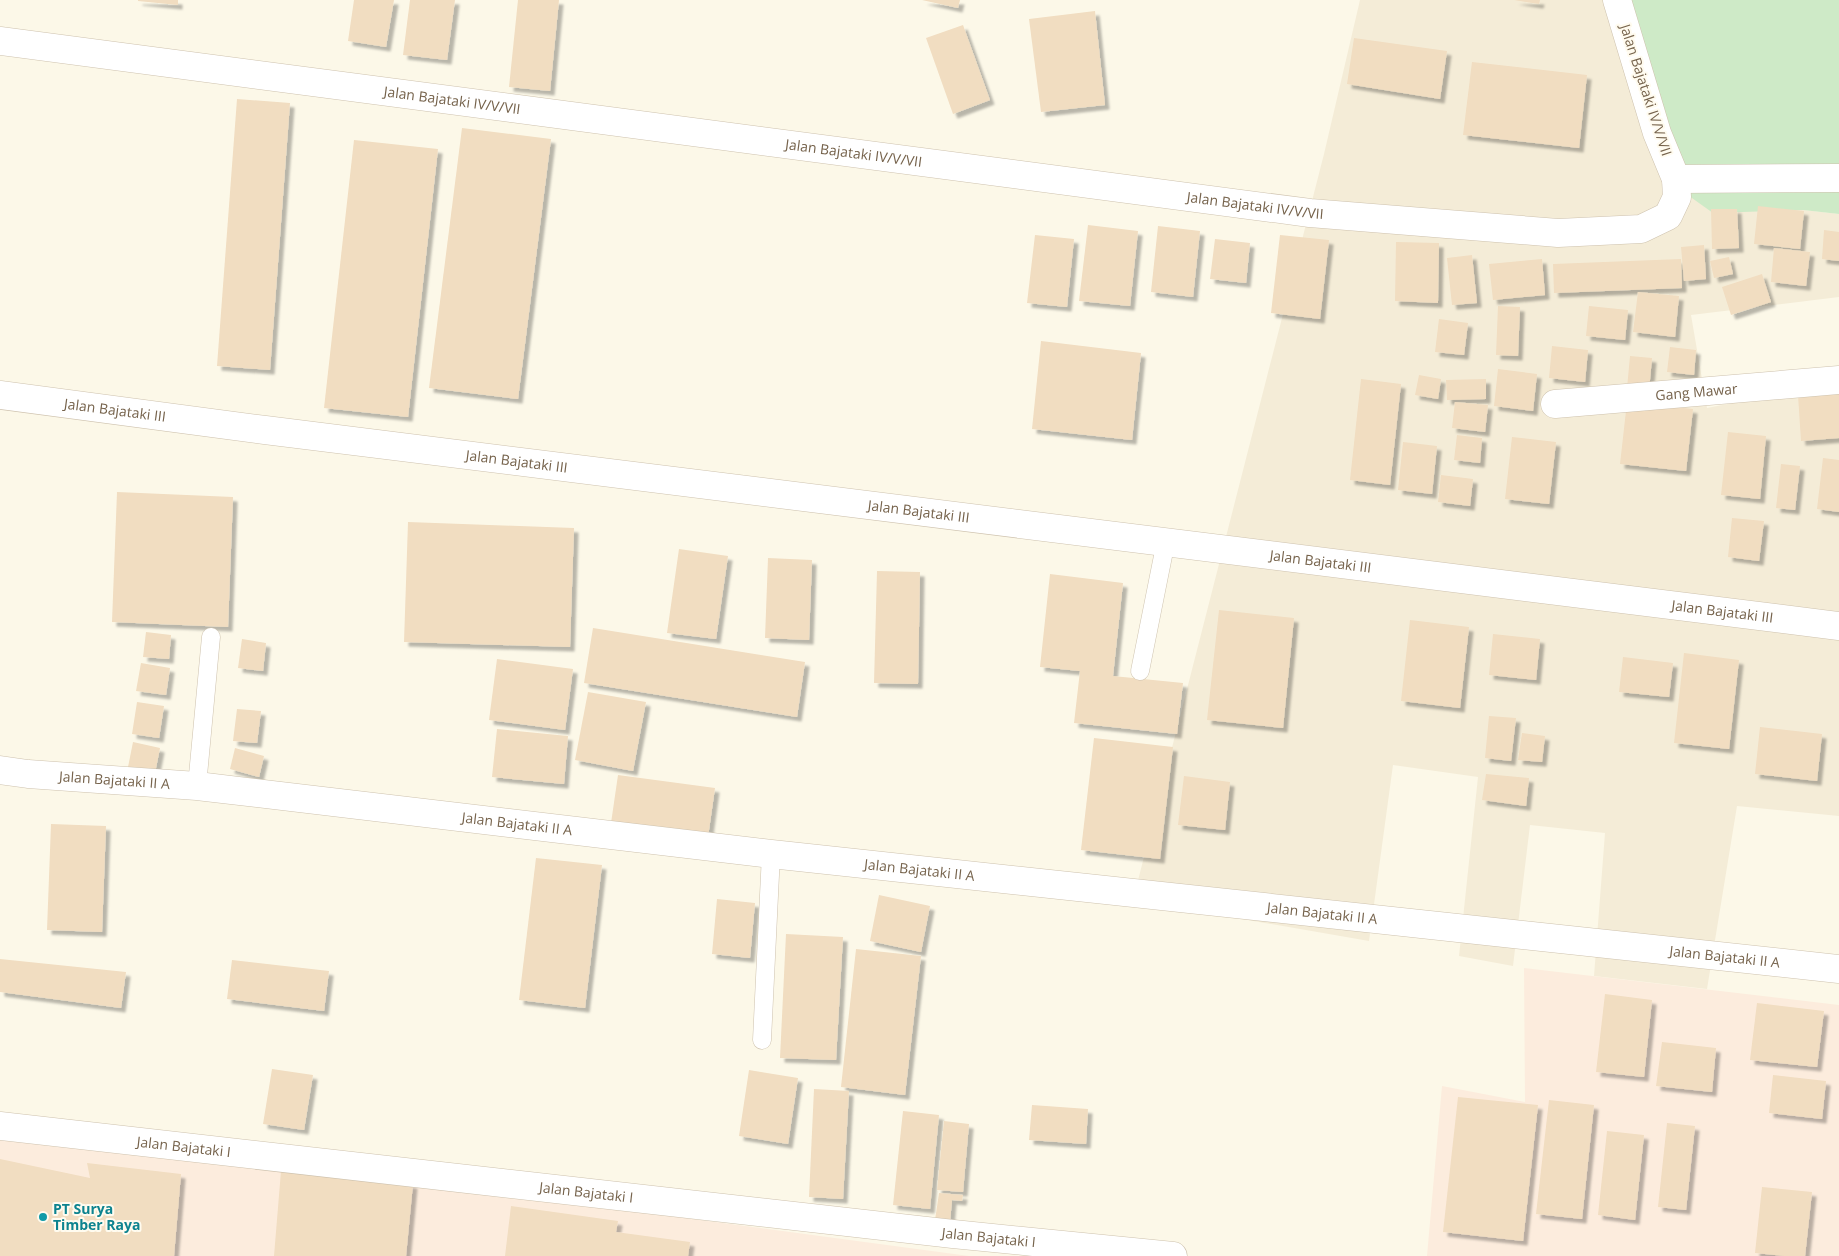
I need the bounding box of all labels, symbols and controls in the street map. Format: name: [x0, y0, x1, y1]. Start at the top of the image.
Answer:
street label: Jalan Bajataki IV/V/VII: [1616, 20, 1677, 158]
street label: Jalan Bajataki IV/V/VII: [381, 81, 522, 118]
street label: Jalan Bajataki IV/V/VII: [782, 134, 923, 171]
street label: Jalan Bajataki IV/V/VII: [1184, 187, 1324, 223]
street label: Gang Mawar: [1655, 379, 1739, 404]
street label: Jalan Bajataki III: [61, 393, 167, 426]
street label: Jalan Bajataki III: [463, 445, 569, 477]
street label: Jalan Bajataki III: [865, 495, 971, 527]
street label: Jalan Bajataki III: [1267, 545, 1373, 577]
street label: Jalan Bajataki III: [1669, 595, 1774, 627]
street label: Jalan Bajataki II A: [57, 766, 171, 793]
street label: Jalan Bajataki II A: [459, 807, 573, 839]
street label: Jalan Bajataki II A: [861, 854, 976, 885]
street label: Jalan Bajataki II A: [1264, 897, 1378, 928]
street label: Jalan Bajataki II A: [1667, 941, 1781, 972]
street label: Jalan Bajataki I: [134, 1131, 232, 1161]
street label: Jalan Bajataki I: [536, 1177, 634, 1207]
place label: PT Surya Timber Raya: [53, 1199, 140, 1234]
marker: PT Surya Timber Raya: [37, 1211, 49, 1223]
street label: Jalan Bajataki I: [939, 1223, 1037, 1251]

